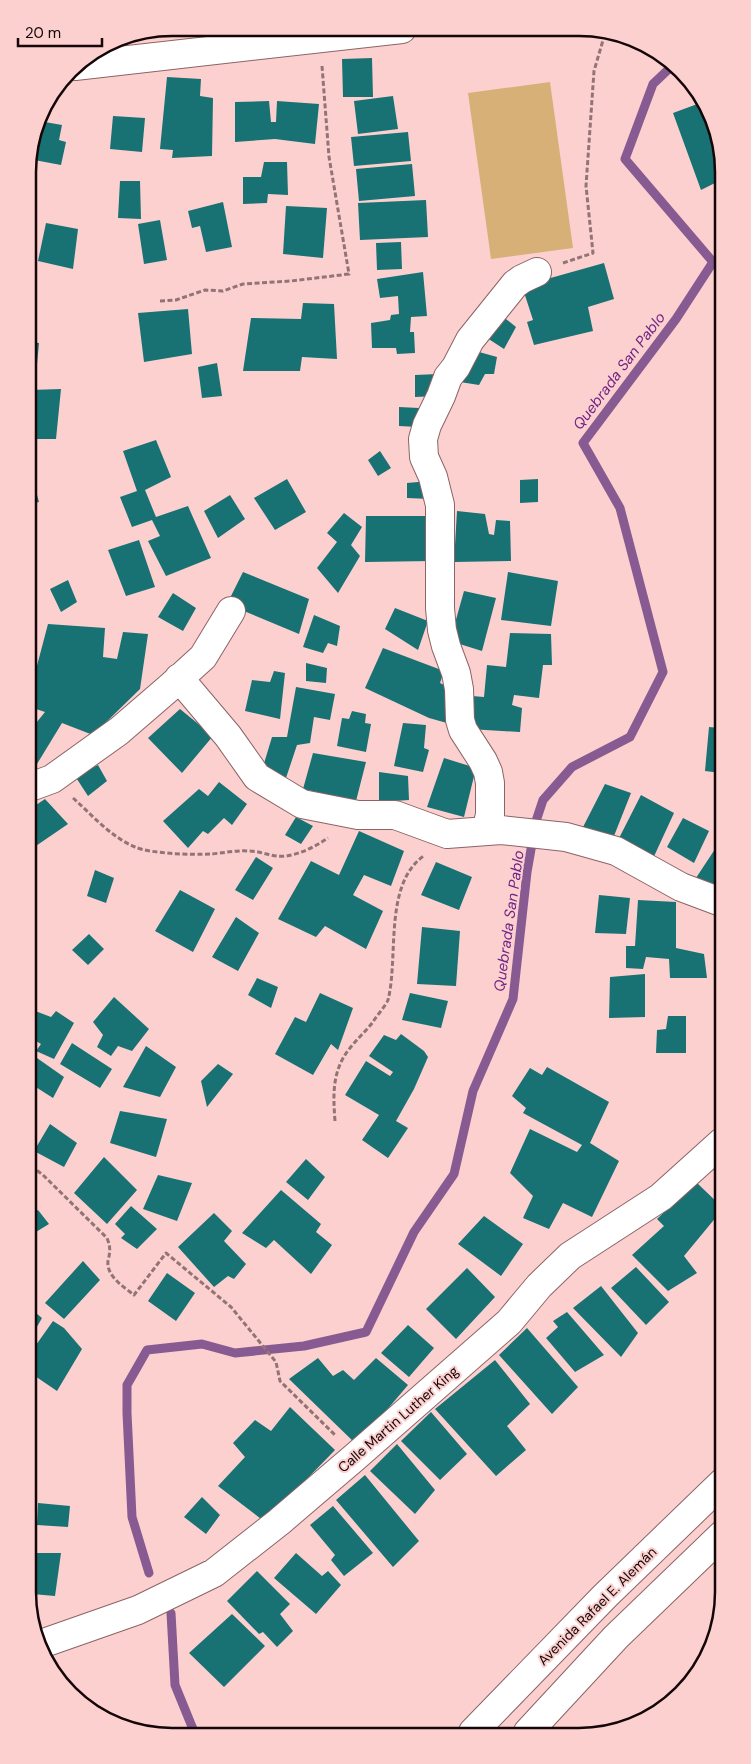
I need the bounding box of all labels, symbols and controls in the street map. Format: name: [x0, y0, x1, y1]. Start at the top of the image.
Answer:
scale bar: [18, 15, 101, 47]
text: 20 m: [25, 23, 61, 43]
water label: Quebrada San Pablo: [568, 308, 670, 434]
water label: Quebrada San Pablo: [489, 849, 529, 993]
street label: Calle Martin Luther King: [334, 1362, 462, 1476]
street label: Avenida Rafael E. Alemán: [534, 1543, 660, 1669]

